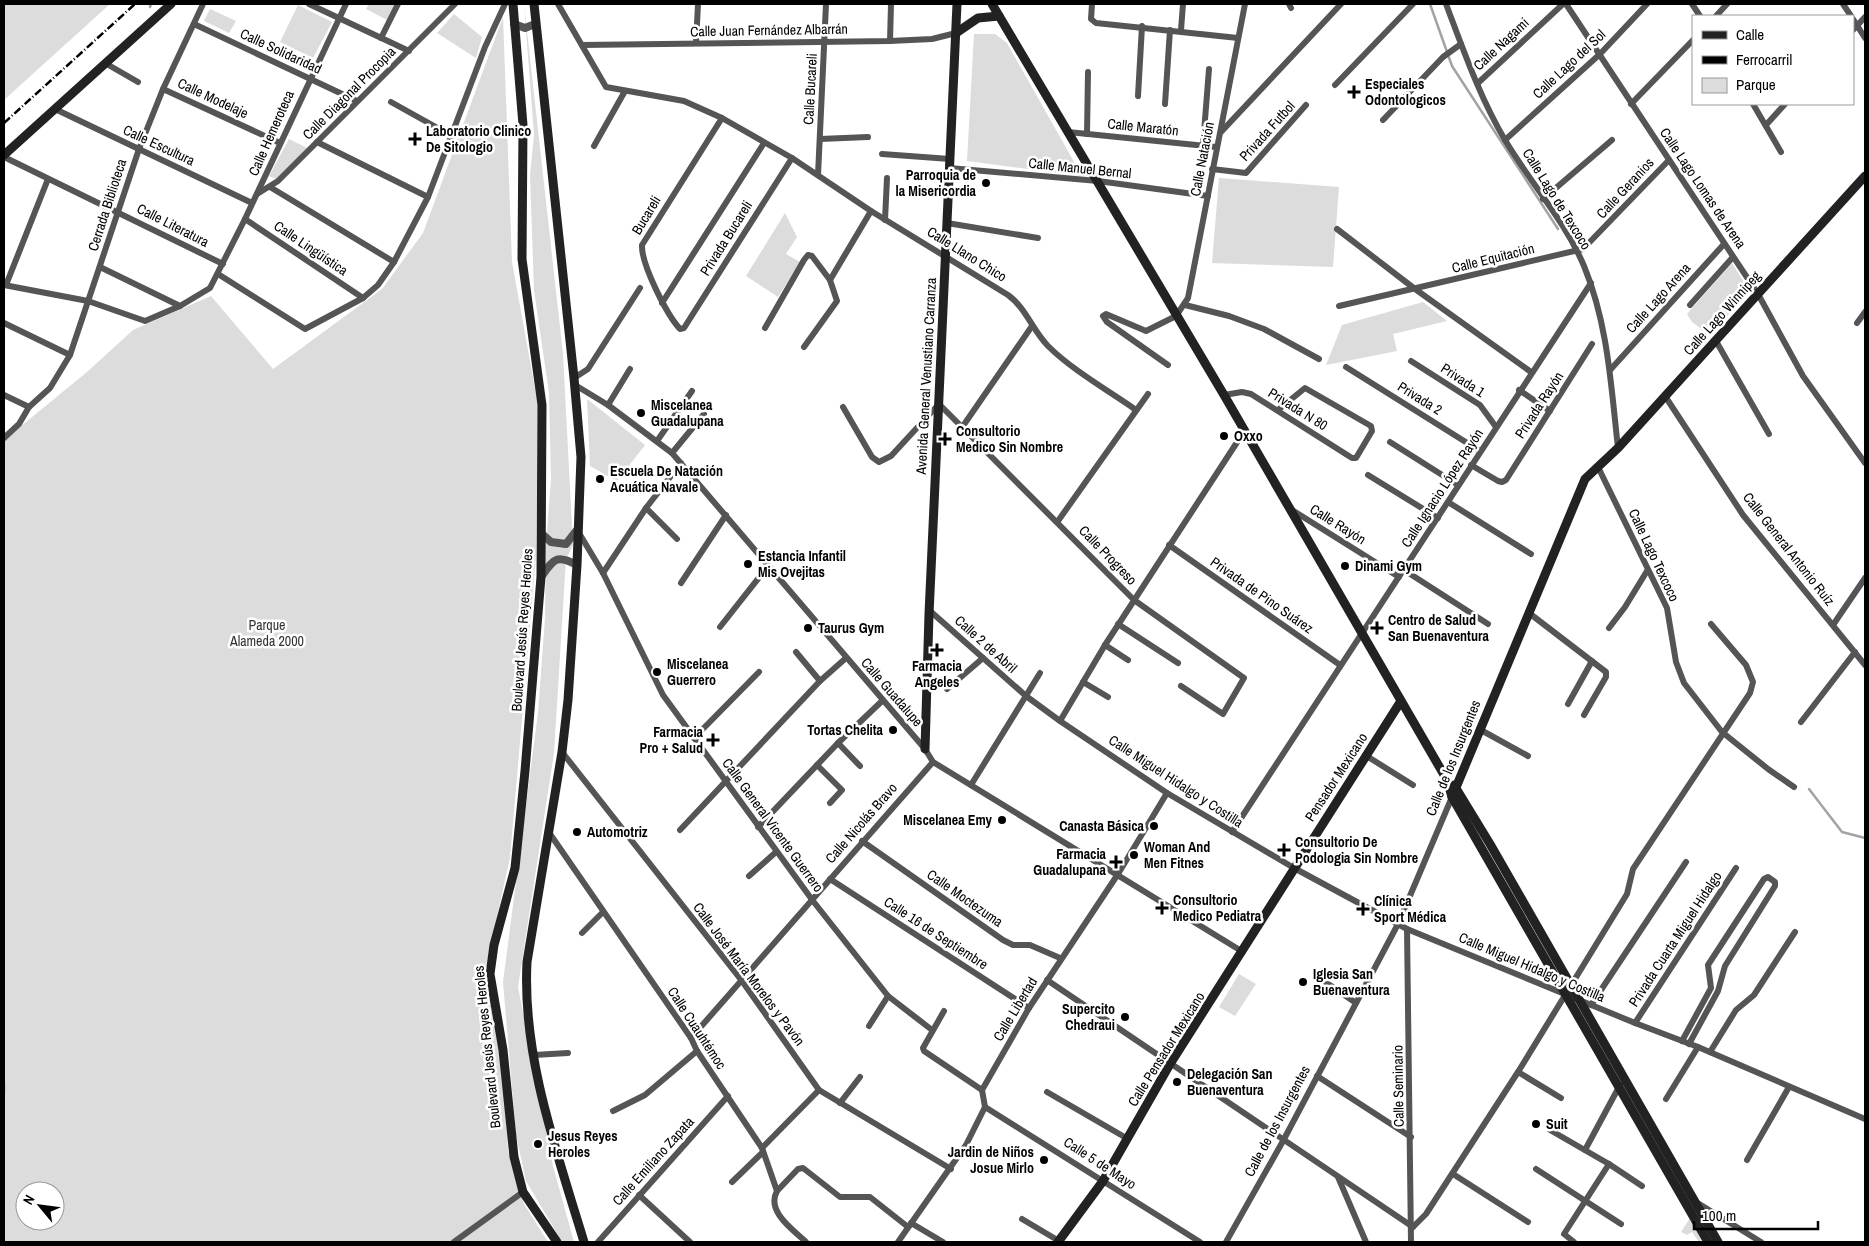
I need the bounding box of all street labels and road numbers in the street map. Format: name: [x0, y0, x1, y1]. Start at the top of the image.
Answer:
street label: Calle Nagami: [1469, 14, 1533, 74]
street label: Calle Juan Fernández Albarrán: [690, 20, 848, 40]
street label: Calle Solidaridad: [237, 24, 325, 78]
street label: Calle Lago del Sol: [1529, 26, 1609, 102]
street label: Calle Diagonal Procopia: [299, 42, 400, 143]
street label: Calle Bucareli: [799, 53, 821, 125]
street label: Calle Modelaje: [175, 74, 251, 122]
street label: Calle Hemeroteca: [244, 87, 298, 179]
street label: Privada Futbol: [1235, 97, 1299, 165]
street label: Calle Maratón: [1107, 114, 1179, 140]
street label: Calle Natación: [1186, 120, 1218, 198]
street label: Calle Escultura: [120, 121, 198, 170]
street label: Calle Lago Lomas de Arena: [1656, 124, 1750, 252]
street label: Calle Lago de Texcoco: [1519, 145, 1595, 253]
street label: Calle Manuel Bernal: [1028, 154, 1132, 182]
street label: Calle Geranios: [1592, 154, 1658, 222]
street label: Cerrada Biblioteca: [84, 156, 131, 253]
street label: Bucareli: [627, 192, 665, 238]
street label: Privada Bucareli: [696, 197, 756, 279]
street label: Calle Literatura: [134, 199, 213, 251]
street label: Calle Lingüística: [271, 217, 352, 280]
street label: Calle Llano Chico: [924, 222, 1010, 286]
street label: Calle Equitación: [1450, 239, 1536, 277]
street label: Calle Lago Arena: [1622, 259, 1695, 337]
street label: Calle Lago Winnipeg: [1679, 267, 1765, 359]
street label: Avenida General Venustiano Carranza: [912, 277, 940, 476]
street label: Privada 1: [1437, 359, 1489, 401]
street label: Privada Rayón: [1511, 368, 1567, 442]
street label: Privada 2: [1394, 377, 1446, 419]
street label: Privada N 80: [1265, 384, 1331, 434]
street label: Calle Ignacio López Rayón: [1397, 425, 1487, 551]
street label: Calle General Antonio Ruíz: [1739, 489, 1839, 610]
street label: Calle Rayón: [1307, 500, 1369, 548]
street label: Calle Lago Texcoco: [1625, 506, 1683, 604]
street label: Calle Progreso: [1075, 521, 1141, 589]
street label: Boulevard Jesús Reyes Heroles: [507, 548, 537, 712]
street label: Privada de Pino Suárez: [1207, 553, 1317, 637]
street label: Calle 2 de Abril: [951, 611, 1021, 677]
street label: Calle Guadalupe: [857, 654, 927, 730]
street label: Calle de los Insurgentes: [1422, 697, 1485, 818]
street label: Pensador Mexicano: [1301, 729, 1371, 825]
street label: Calle Miguel Hidalgo y Costilla: [1105, 731, 1247, 832]
street label: Calle General Vicente Guerrero: [718, 754, 828, 896]
street label: Calle Nicolás Bravo: [821, 779, 901, 867]
street label: Calle Moctezuma: [924, 865, 1007, 931]
street label: Privada Cuarta Miguel Hidalgo: [1625, 868, 1725, 1010]
street label: Calle 16 de Septiembre: [881, 893, 991, 973]
street label: Calle José María Morelos y Pavón: [689, 899, 809, 1049]
street label: Calle Miguel Hidalgo y Costilla: [1456, 928, 1608, 1006]
street label: Boulevard Jesús Reyes Heroles: [469, 965, 504, 1129]
street label: Calle Libertad: [989, 974, 1041, 1044]
street label: Calle Cuauhtémoc: [664, 983, 730, 1073]
street label: Calle Pensador Mexicano: [1124, 988, 1208, 1110]
street label: Calle Seminario: [1388, 1045, 1408, 1127]
street label: Calle de los Insurgentes: [1240, 1062, 1314, 1180]
street label: Calle Emiliano Zapata: [608, 1112, 698, 1209]
street label: Calle 5 de Mayo: [1060, 1133, 1140, 1193]

